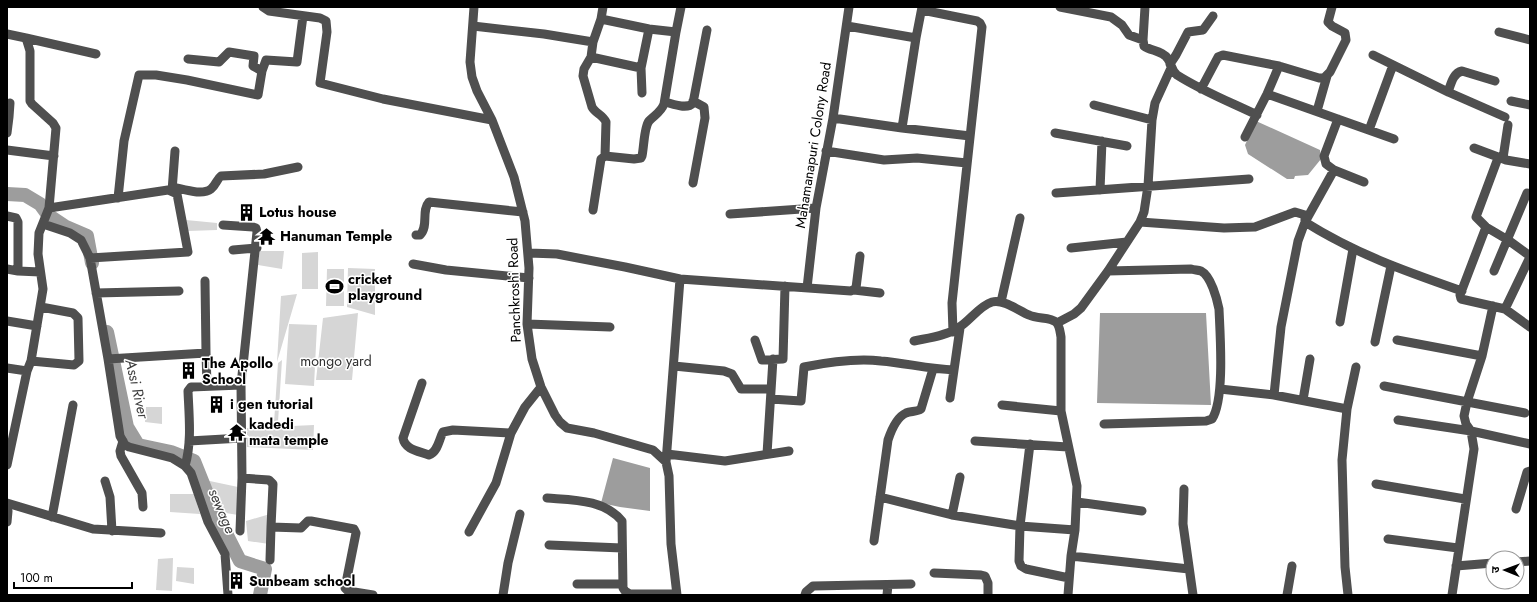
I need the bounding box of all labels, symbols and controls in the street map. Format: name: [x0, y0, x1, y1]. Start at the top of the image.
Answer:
street label: Mahamanapuri Colony Road: [790, 61, 836, 229]
building icon: Lotus house: [236, 202, 256, 222]
place label: Lotus house: [259, 202, 336, 222]
temple icon: Hanuman Temple: [257, 226, 277, 246]
place label: Hanuman Temple: [280, 226, 392, 246]
street label: Panchkroshi Road: [502, 237, 526, 343]
place label: cricket playground: [348, 269, 422, 305]
sports icon: cricket playground: [325, 277, 345, 297]
park label: mongo yard: [300, 351, 372, 371]
place label: The Apollo School: [202, 353, 273, 389]
water label: Assi River: [119, 356, 155, 422]
building icon: The Apollo School: [179, 361, 199, 381]
building icon: i gen tutorial: [207, 394, 227, 414]
place label: i gen tutorial: [230, 394, 313, 414]
place label: kadedi mata temple: [249, 414, 329, 450]
temple icon: kadedi mata temple: [226, 422, 246, 442]
water label: sewage: [203, 485, 242, 537]
north arrow: [1485, 550, 1525, 590]
scale bar: [14, 564, 132, 590]
text: उ: [1487, 566, 1503, 573]
text: 100 m: [20, 569, 53, 587]
building icon: Sunbeam school: [226, 571, 246, 591]
place label: Sunbeam school: [249, 571, 355, 591]

